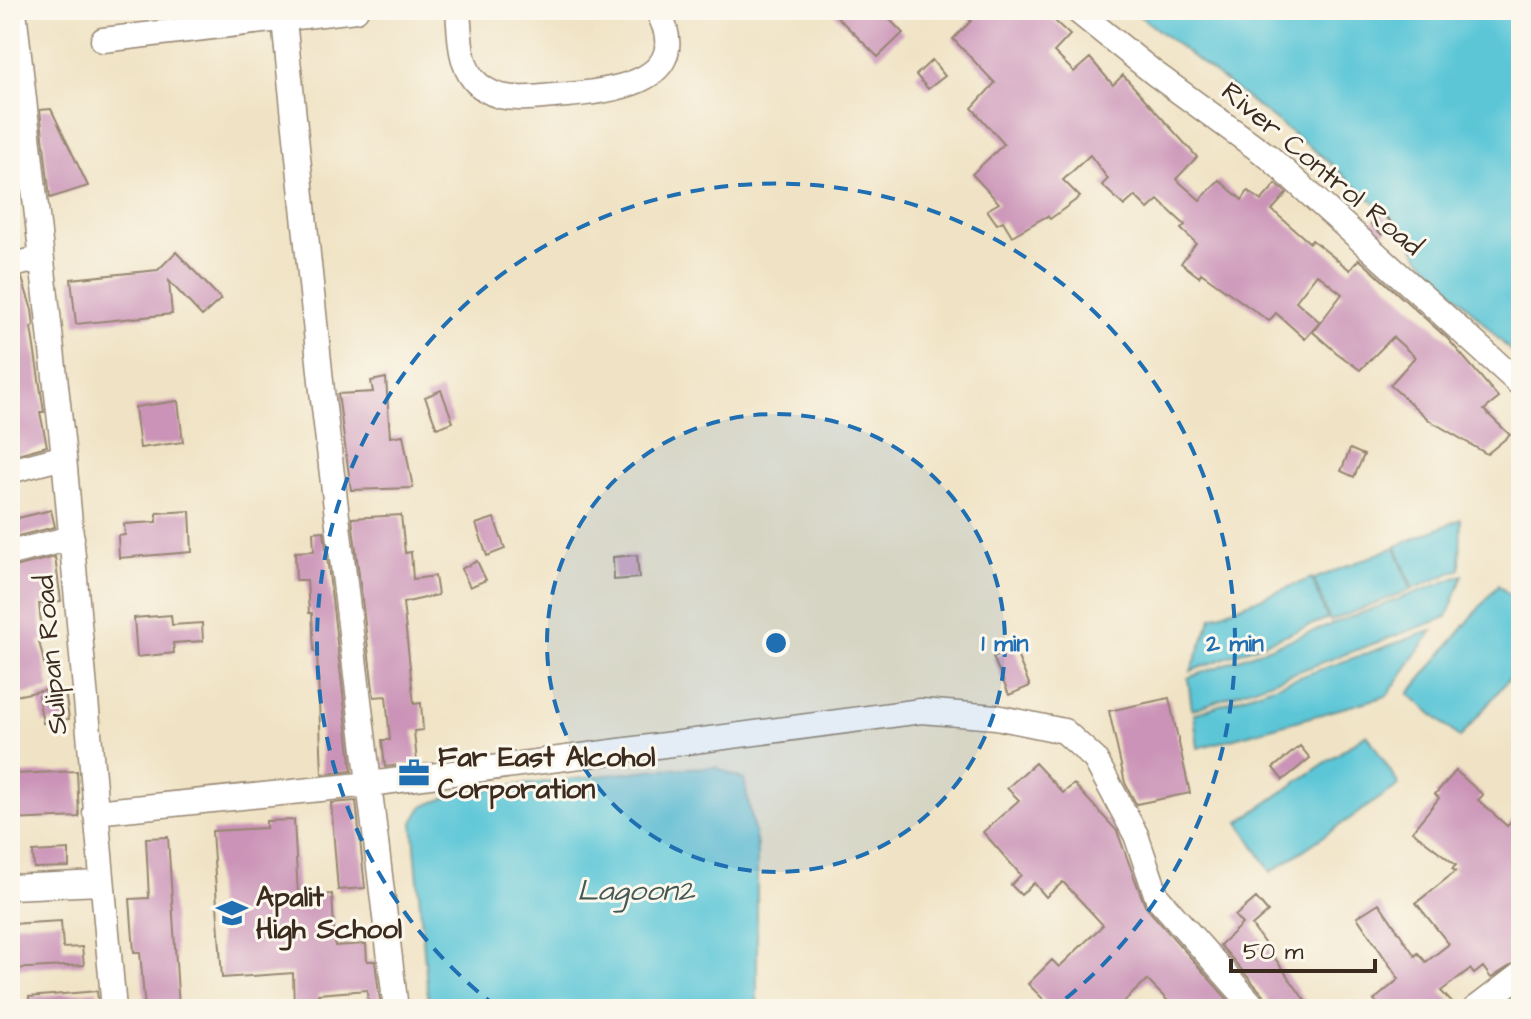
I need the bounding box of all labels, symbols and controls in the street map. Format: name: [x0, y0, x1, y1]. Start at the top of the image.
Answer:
street label: River Control Road: [1213, 73, 1431, 265]
street label: Sulipan Road: [25, 573, 77, 737]
text: 1 min: [982, 627, 1029, 661]
text: 2 min: [1205, 627, 1264, 661]
centre of rings: [762, 629, 790, 657]
place label: Far East Alcohol Corporation: [438, 738, 656, 810]
office icon: Far East Alcohol Corporation: [397, 756, 431, 790]
water label: Lagoon2: [577, 870, 696, 913]
place label: Apalit High School: [256, 878, 402, 951]
school or university icon: Apalit High School: [215, 896, 249, 930]
scale bar: [1231, 923, 1375, 973]
text: 50 m: [1243, 935, 1304, 969]

